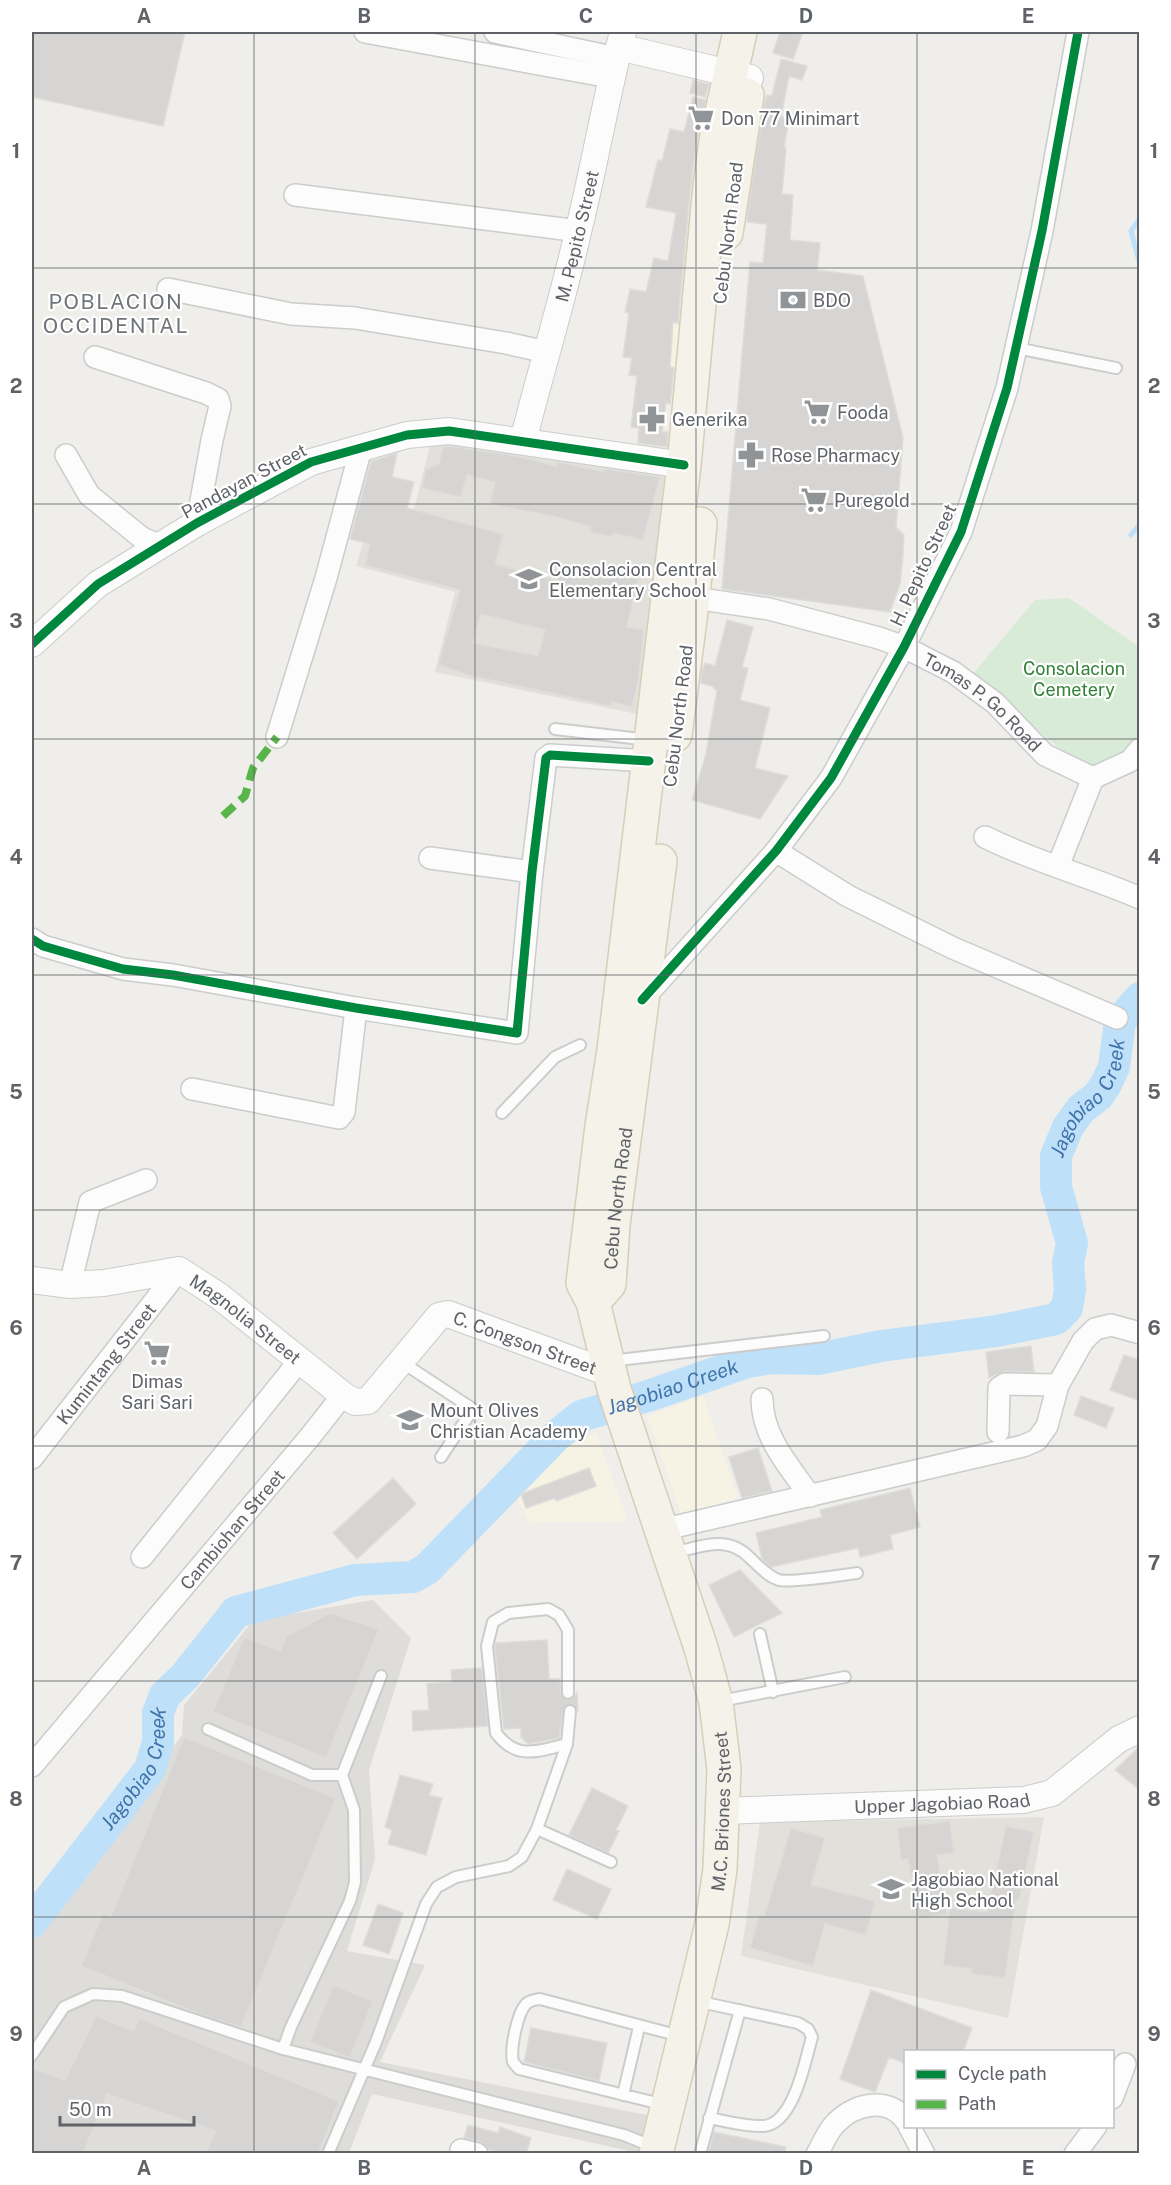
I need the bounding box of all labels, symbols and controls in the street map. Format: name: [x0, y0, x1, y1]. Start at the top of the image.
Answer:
text: A: [137, 4, 151, 28]
text: B: [357, 4, 371, 28]
text: C: [579, 4, 593, 28]
text: D: [799, 4, 813, 28]
text: E: [1022, 4, 1034, 28]
supermarket icon: Don 77 Minimart: [686, 103, 716, 133]
place label: Don 77 Minimart: [721, 108, 859, 129]
text: 1: [12, 139, 20, 163]
text: 1: [1150, 139, 1158, 163]
street label: Cebu North Road: [709, 161, 747, 305]
street label: M. Pepito Street: [551, 168, 602, 304]
bank icon: BDO: [778, 285, 808, 315]
district label: POBLACION OCCIDENTAL: [43, 289, 189, 338]
place label: BDO: [813, 290, 851, 311]
text: 2: [10, 374, 22, 398]
text: 2: [1148, 374, 1160, 398]
supermarket icon: Fooda: [802, 397, 832, 427]
place label: Fooda: [837, 402, 888, 423]
pharmacy icon: Generika: [637, 404, 667, 434]
place label: Generika: [672, 409, 747, 430]
street label: Pandayan Street: [178, 439, 310, 523]
pharmacy icon: Rose Pharmacy: [736, 440, 766, 470]
place label: Rose Pharmacy: [771, 445, 901, 466]
supermarket icon: Puregold: [799, 485, 829, 515]
place label: Puregold: [834, 490, 910, 511]
street label: H. Pepito Street: [885, 500, 961, 630]
place label: Consolacion Central Elementary School: [549, 559, 717, 601]
school or university icon: Consolacion Central Elementary School: [514, 564, 544, 594]
text: 3: [9, 609, 23, 633]
text: 3: [1147, 609, 1161, 633]
street label: Cebu North Road: [659, 644, 697, 788]
street label: Tomas P. Go Road: [920, 648, 1046, 756]
park label: Consolacion Cemetery: [1023, 658, 1125, 700]
text: 4: [9, 845, 23, 869]
text: 4: [1147, 845, 1161, 869]
water label: Jagobiao Creek: [1045, 1037, 1130, 1161]
text: 5: [9, 1080, 23, 1104]
text: 5: [1147, 1080, 1161, 1104]
street label: Cebu North Road: [599, 1126, 636, 1270]
street label: Magnolia Street: [186, 1270, 305, 1368]
street label: Kumintang Street: [52, 1299, 160, 1428]
street label: C. Congson Street: [451, 1306, 600, 1378]
text: 6: [9, 1316, 23, 1340]
text: 6: [1147, 1316, 1161, 1340]
supermarket icon: Dimas Sari Sari: [142, 1338, 172, 1368]
water label: Jagobiao Creek: [604, 1354, 742, 1420]
place label: Dimas Sari Sari: [121, 1371, 193, 1413]
place label: Mount Olives Christian Academy: [430, 1400, 588, 1442]
school or university icon: Mount Olives Christian Academy: [395, 1405, 425, 1435]
street label: Cambiohan Street: [175, 1465, 289, 1594]
text: 7: [10, 1551, 22, 1575]
text: 7: [1148, 1551, 1160, 1575]
water label: Jagobiao Creek: [96, 1703, 171, 1835]
street label: M.C. Briones Street: [706, 1730, 735, 1893]
text: 8: [9, 1787, 23, 1811]
text: 8: [1147, 1787, 1161, 1811]
street label: Upper Jagobiao Road: [853, 1788, 1032, 1817]
place label: Jagobiao National High School: [911, 1869, 1059, 1911]
school or university icon: Jagobiao National High School: [876, 1874, 906, 1904]
text: 9: [9, 2022, 23, 2046]
text: 9: [1147, 2022, 1161, 2046]
legend: [904, 2050, 1114, 2128]
text: Cycle path: [958, 2063, 1047, 2084]
scale bar: [60, 2089, 194, 2127]
text: Path: [958, 2093, 996, 2114]
text: 50 m: [69, 2099, 112, 2120]
text: A: [137, 2156, 151, 2180]
text: B: [357, 2156, 371, 2180]
text: C: [579, 2156, 593, 2180]
text: D: [799, 2156, 813, 2180]
text: E: [1022, 2156, 1034, 2180]

